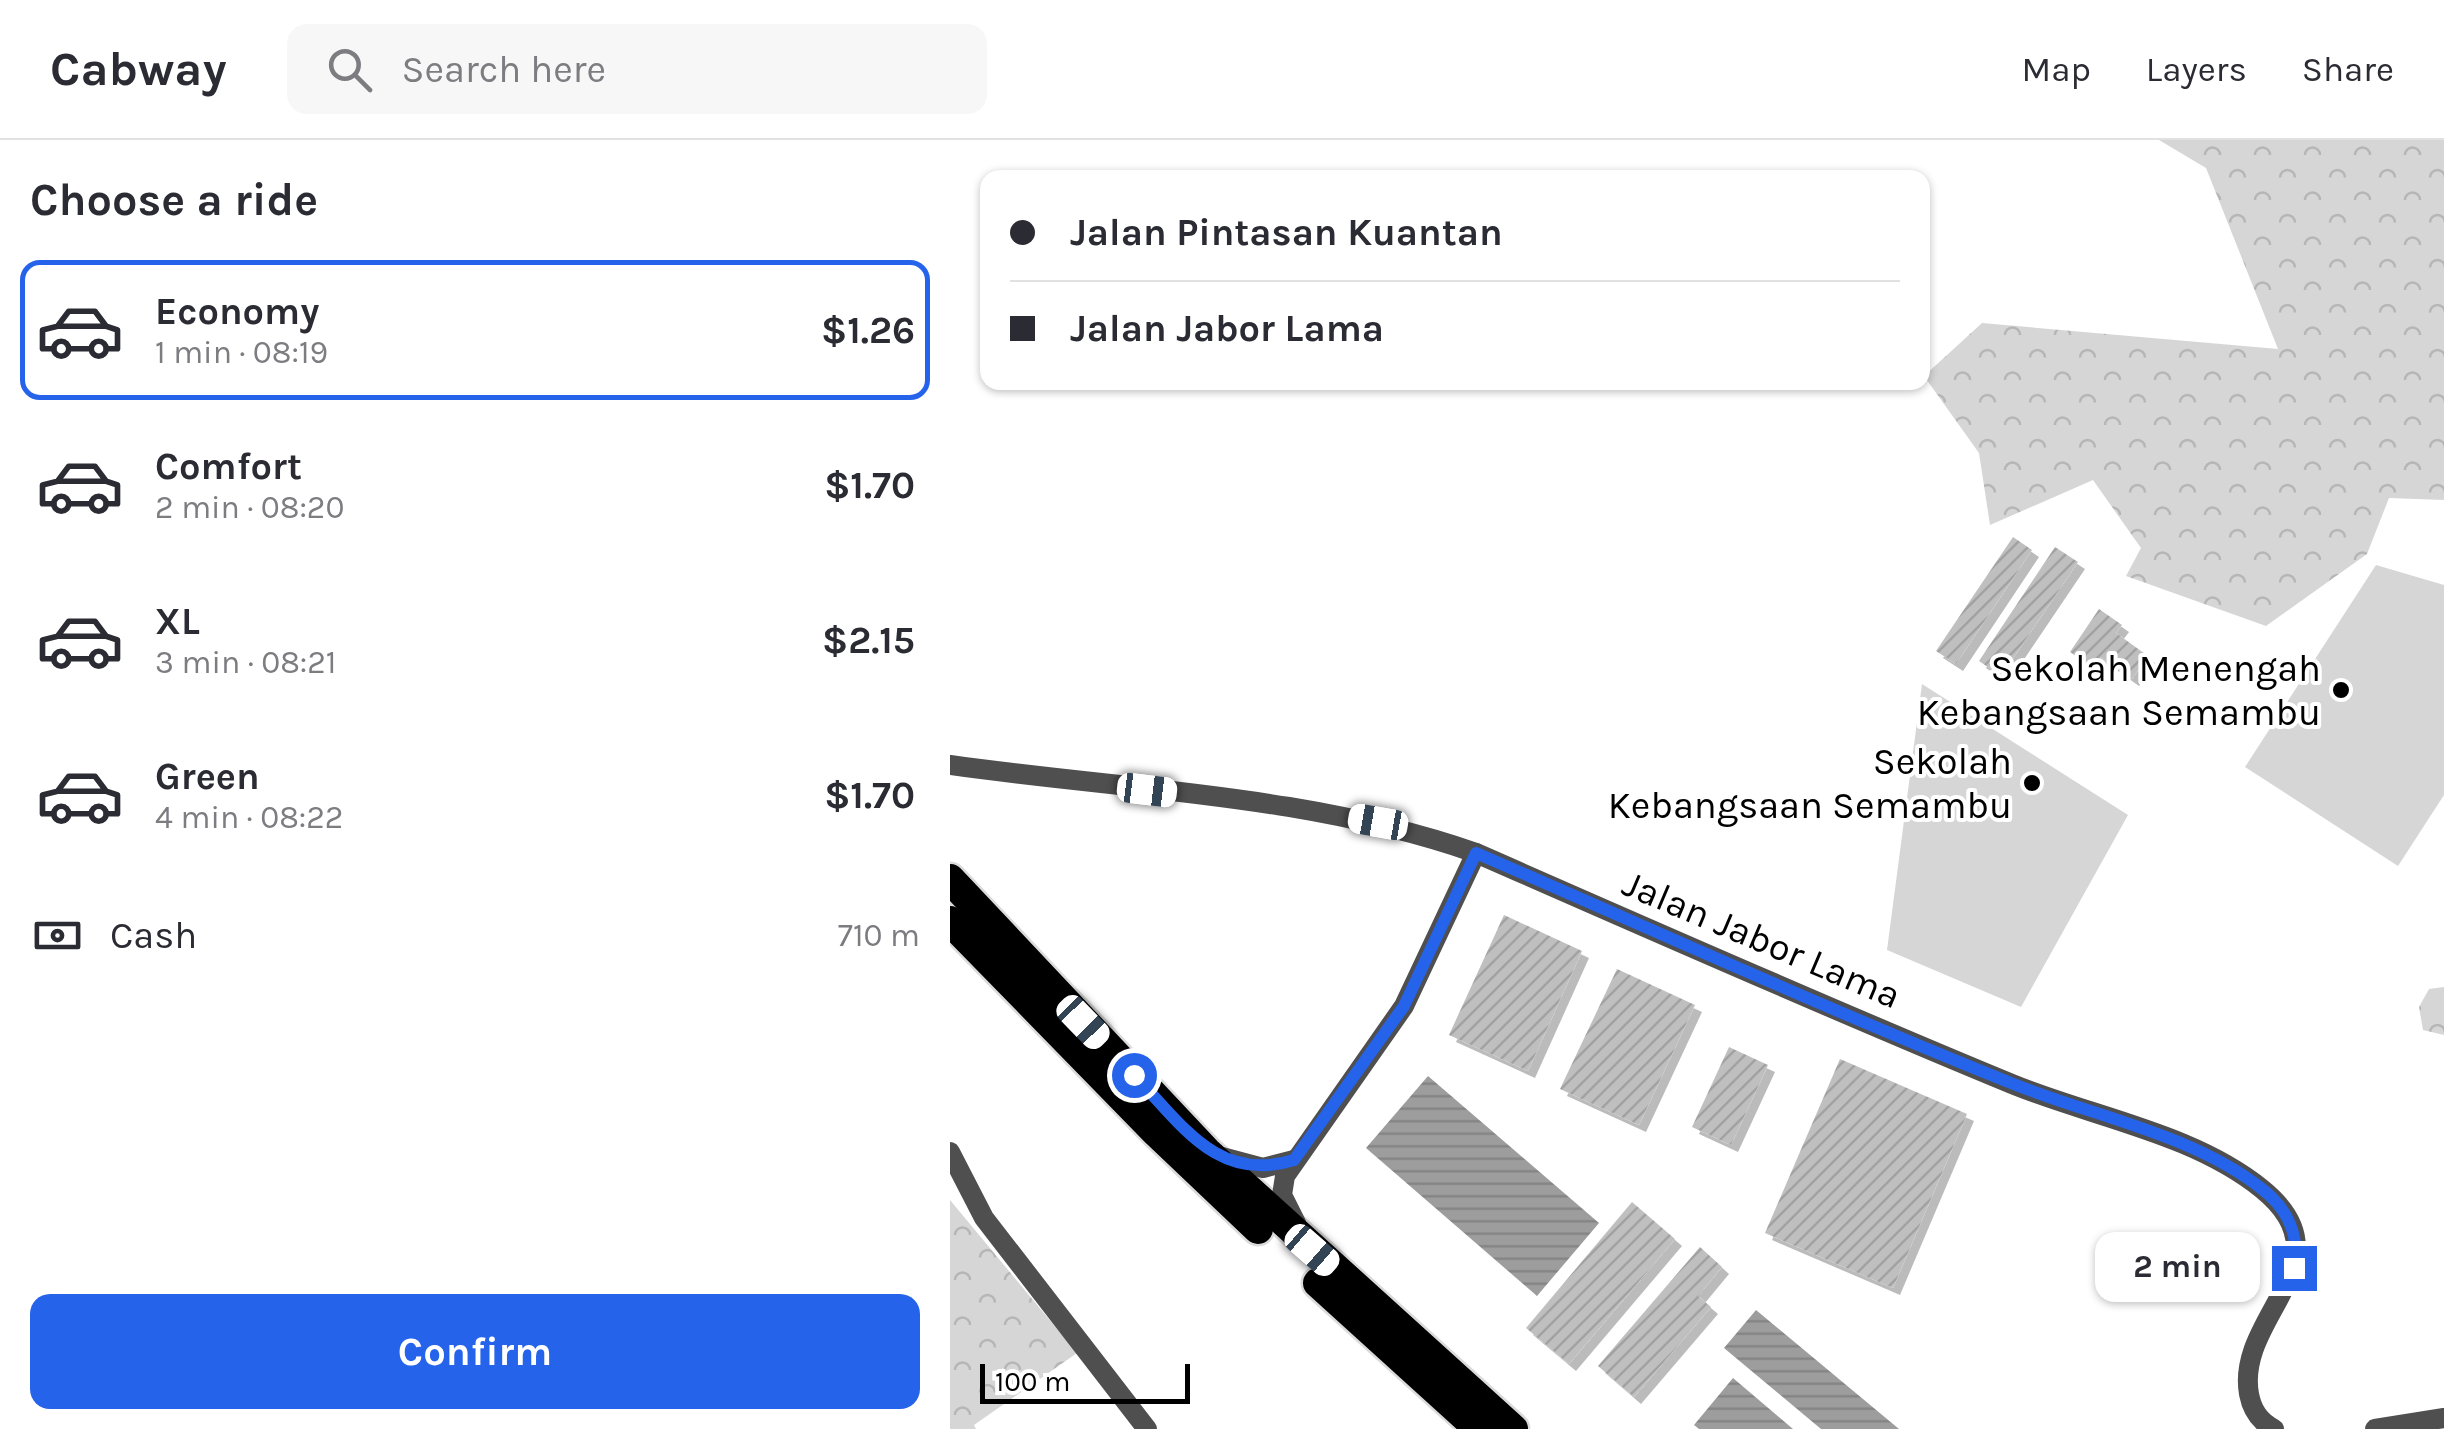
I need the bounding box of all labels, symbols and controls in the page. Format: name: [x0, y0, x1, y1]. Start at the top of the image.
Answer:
search box: [287, 24, 987, 114]
text: Cabway: [50, 41, 227, 97]
icon: search: [322, 42, 377, 97]
text: Search here: [402, 47, 606, 92]
text: Map: [2021, 49, 2091, 90]
text: Layers: [2146, 49, 2247, 90]
text: Share: [2302, 49, 2394, 90]
text: Choose a ride: [30, 174, 318, 226]
text: Jalan Pintasan Kuantan: [1070, 210, 1503, 255]
icon: car: [35, 285, 125, 375]
text: Economy: [155, 289, 319, 334]
text: Jalan Jabor Lama: [1070, 306, 1384, 351]
text: $1.26: [821, 308, 915, 353]
text: 1 min · 08:19: [155, 334, 328, 371]
icon: car: [35, 440, 125, 530]
text: Comfort: [155, 444, 302, 489]
text: $1.70: [824, 463, 915, 508]
text: 2 min · 08:20: [155, 489, 344, 526]
icon: car: [35, 595, 125, 685]
text: XL: [155, 599, 200, 644]
text: $2.15: [822, 618, 915, 663]
text: 3 min · 08:21: [155, 644, 336, 681]
place label: Sekolah Menengah Kebangsaan Semambu: [1917, 646, 2321, 735]
marker: Sekolah Menengah Kebangsaan Semambu: [2330, 679, 2352, 701]
place label: Sekolah Kebangsaan Semambu: [1608, 739, 2012, 828]
icon: car: [35, 750, 125, 840]
text: Green: [155, 754, 260, 799]
car: [1115, 771, 1179, 809]
marker: Sekolah Kebangsaan Semambu: [2021, 772, 2043, 794]
text: $1.70: [824, 773, 915, 818]
text: 4 min · 08:22: [155, 799, 343, 836]
car: [1346, 802, 1410, 842]
street label: Jalan Jabor Lama: [1616, 861, 1907, 1018]
icon: cash: [30, 908, 85, 963]
text: Cash: [110, 913, 197, 958]
text: 710 m: [838, 917, 920, 954]
car: [1051, 990, 1115, 1054]
route start: [1112, 1053, 1157, 1098]
car: [1280, 1219, 1344, 1281]
callout: 2 min: [2094, 1233, 2259, 1303]
route end: [2272, 1246, 2317, 1291]
text: 2 min: [2133, 1248, 2222, 1285]
button: Confirm: [30, 1294, 920, 1409]
scale bar: [980, 1359, 1190, 1404]
text: 100 m: [995, 1365, 1070, 1398]

